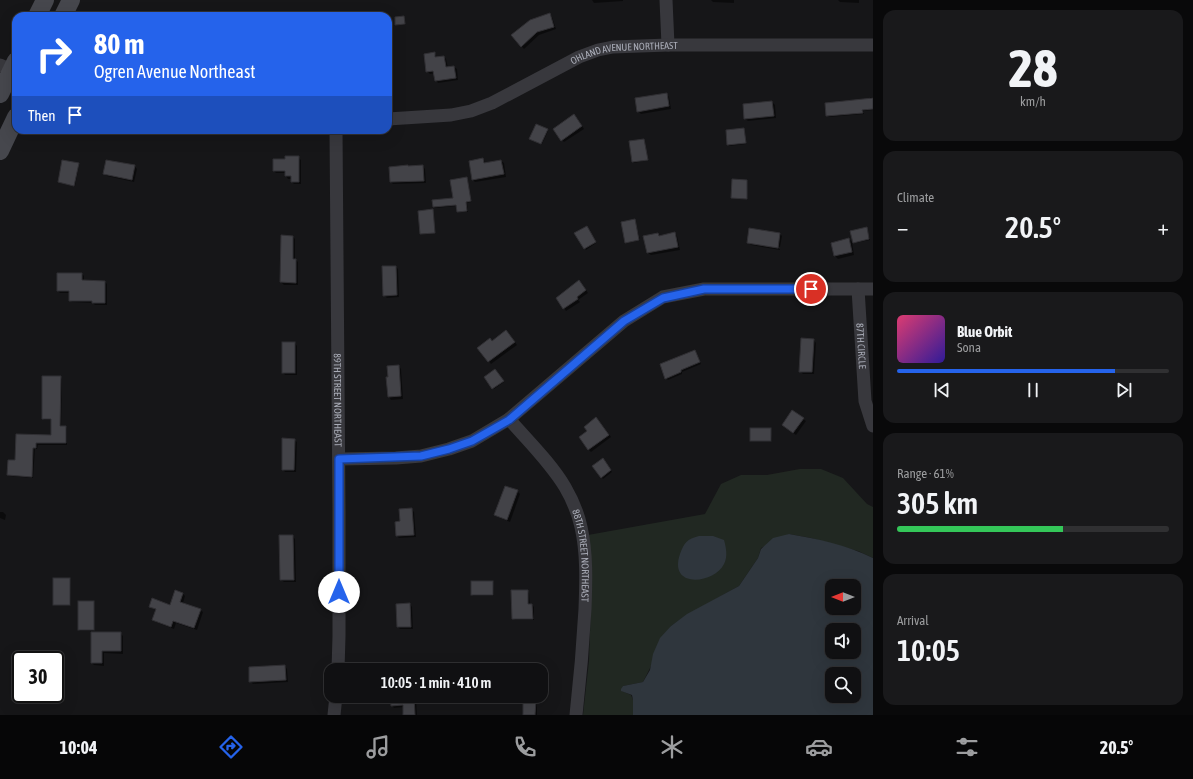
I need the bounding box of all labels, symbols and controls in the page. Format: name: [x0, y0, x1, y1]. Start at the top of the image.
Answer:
icon: right: [28, 28, 80, 80]
text: 80 m: [94, 28, 144, 60]
text: 28: [1009, 38, 1057, 98]
street label: OHLAND AVENUE NORTHEAST: [568, 39, 678, 66]
text: Ogren Avenue Northeast: [94, 61, 255, 82]
text: km/h: [1020, 94, 1046, 109]
icon: arrive: [64, 104, 86, 126]
text: Then: [28, 107, 56, 124]
text: Climate: [897, 190, 934, 205]
text: 20.5°: [1005, 210, 1061, 244]
text: −: [897, 214, 908, 240]
text: +: [1158, 214, 1169, 240]
pin: [794, 272, 828, 306]
icon: arrive: [800, 278, 822, 300]
street label: 87TH CIRCLE: [855, 323, 869, 370]
text: Blue Orbit: [957, 323, 1012, 340]
text: Sona: [957, 340, 981, 355]
street label: 89TH STREET NORTHEAST: [332, 353, 344, 447]
icon: previous: [931, 379, 953, 401]
icon: pause: [1022, 379, 1044, 401]
icon: next: [1113, 379, 1135, 401]
text: Range · 61%: [897, 466, 954, 481]
text: 305 km: [897, 486, 978, 520]
street label: 88TH STREET NORTHEAST: [571, 508, 591, 603]
position arrow: [318, 571, 360, 613]
north arrow: [825, 579, 861, 615]
map controls: [825, 579, 861, 703]
text: Arrival: [897, 613, 929, 628]
button: sound: [825, 623, 861, 659]
text: 10:05: [897, 633, 960, 667]
speed limit sign: 30: [12, 651, 64, 703]
button: search: [825, 667, 861, 703]
text: 10:05 · 1 min · 410 m: [381, 674, 491, 691]
icon: directions: [217, 733, 245, 761]
icon: music: [364, 733, 392, 761]
icon: phone: [511, 733, 539, 761]
icon: climate: [658, 733, 686, 761]
icon: car: [805, 733, 833, 761]
icon: filters: [953, 733, 981, 761]
text: 10:04: [60, 737, 97, 758]
text: 20.5°: [1100, 737, 1133, 758]

